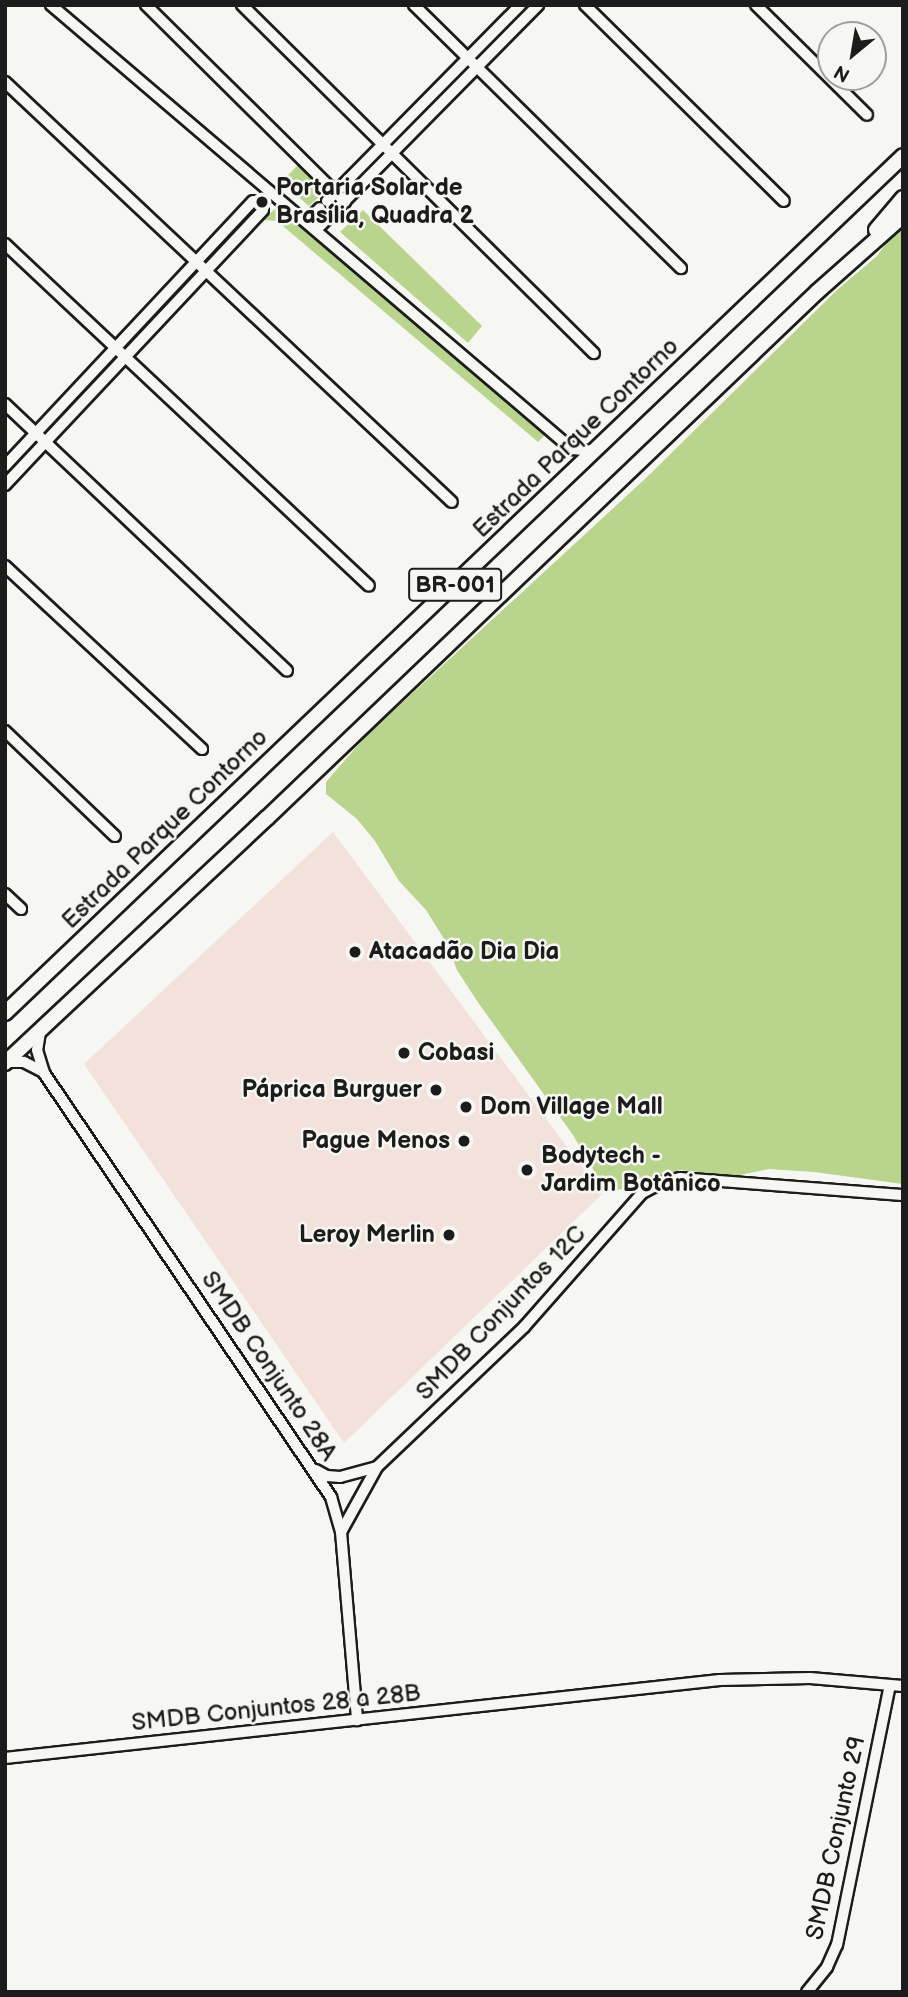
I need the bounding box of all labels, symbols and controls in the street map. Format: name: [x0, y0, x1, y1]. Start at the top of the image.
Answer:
north arrow: [817, 21, 887, 91]
text: N: [830, 59, 854, 86]
place label: Portaria Solar de Brasília, Quadra 2: [276, 174, 474, 230]
marker: Portaria Solar de Brasília, Quadra 2: [254, 194, 270, 210]
street label: Estrada Parque Contorno: [467, 332, 685, 544]
road number: BR-001: [408, 566, 502, 604]
street label: Estrada Parque Contorno: [56, 723, 274, 935]
place label: Atacadão Dia Dia: [369, 938, 559, 966]
marker: Atacadão Dia Dia: [347, 944, 363, 960]
place label: Cobasi: [418, 1039, 494, 1067]
marker: Cobasi: [396, 1045, 412, 1061]
place label: Páprica Burguer: [242, 1076, 422, 1104]
marker: Páprica Burguer: [428, 1082, 444, 1098]
place label: Dom Village Mall: [480, 1093, 664, 1121]
marker: Dom Village Mall: [458, 1099, 474, 1115]
place label: Pague Menos: [302, 1127, 450, 1155]
marker: Pague Menos: [456, 1133, 472, 1149]
place label: Bodytech - Jardim Botânico: [541, 1142, 721, 1198]
marker: Bodytech - Jardim Botânico: [519, 1162, 535, 1178]
street label: SMDB Conjuntos 12C: [410, 1220, 592, 1406]
place label: Leroy Merlin: [298, 1221, 435, 1249]
marker: Leroy Merlin: [441, 1227, 457, 1243]
street label: SMDB Conjunto 28A: [195, 1266, 343, 1466]
street label: SMDB Conjuntos 28 a 28B: [130, 1679, 422, 1737]
street label: SMDB Conjunto 29: [800, 1734, 872, 1942]

